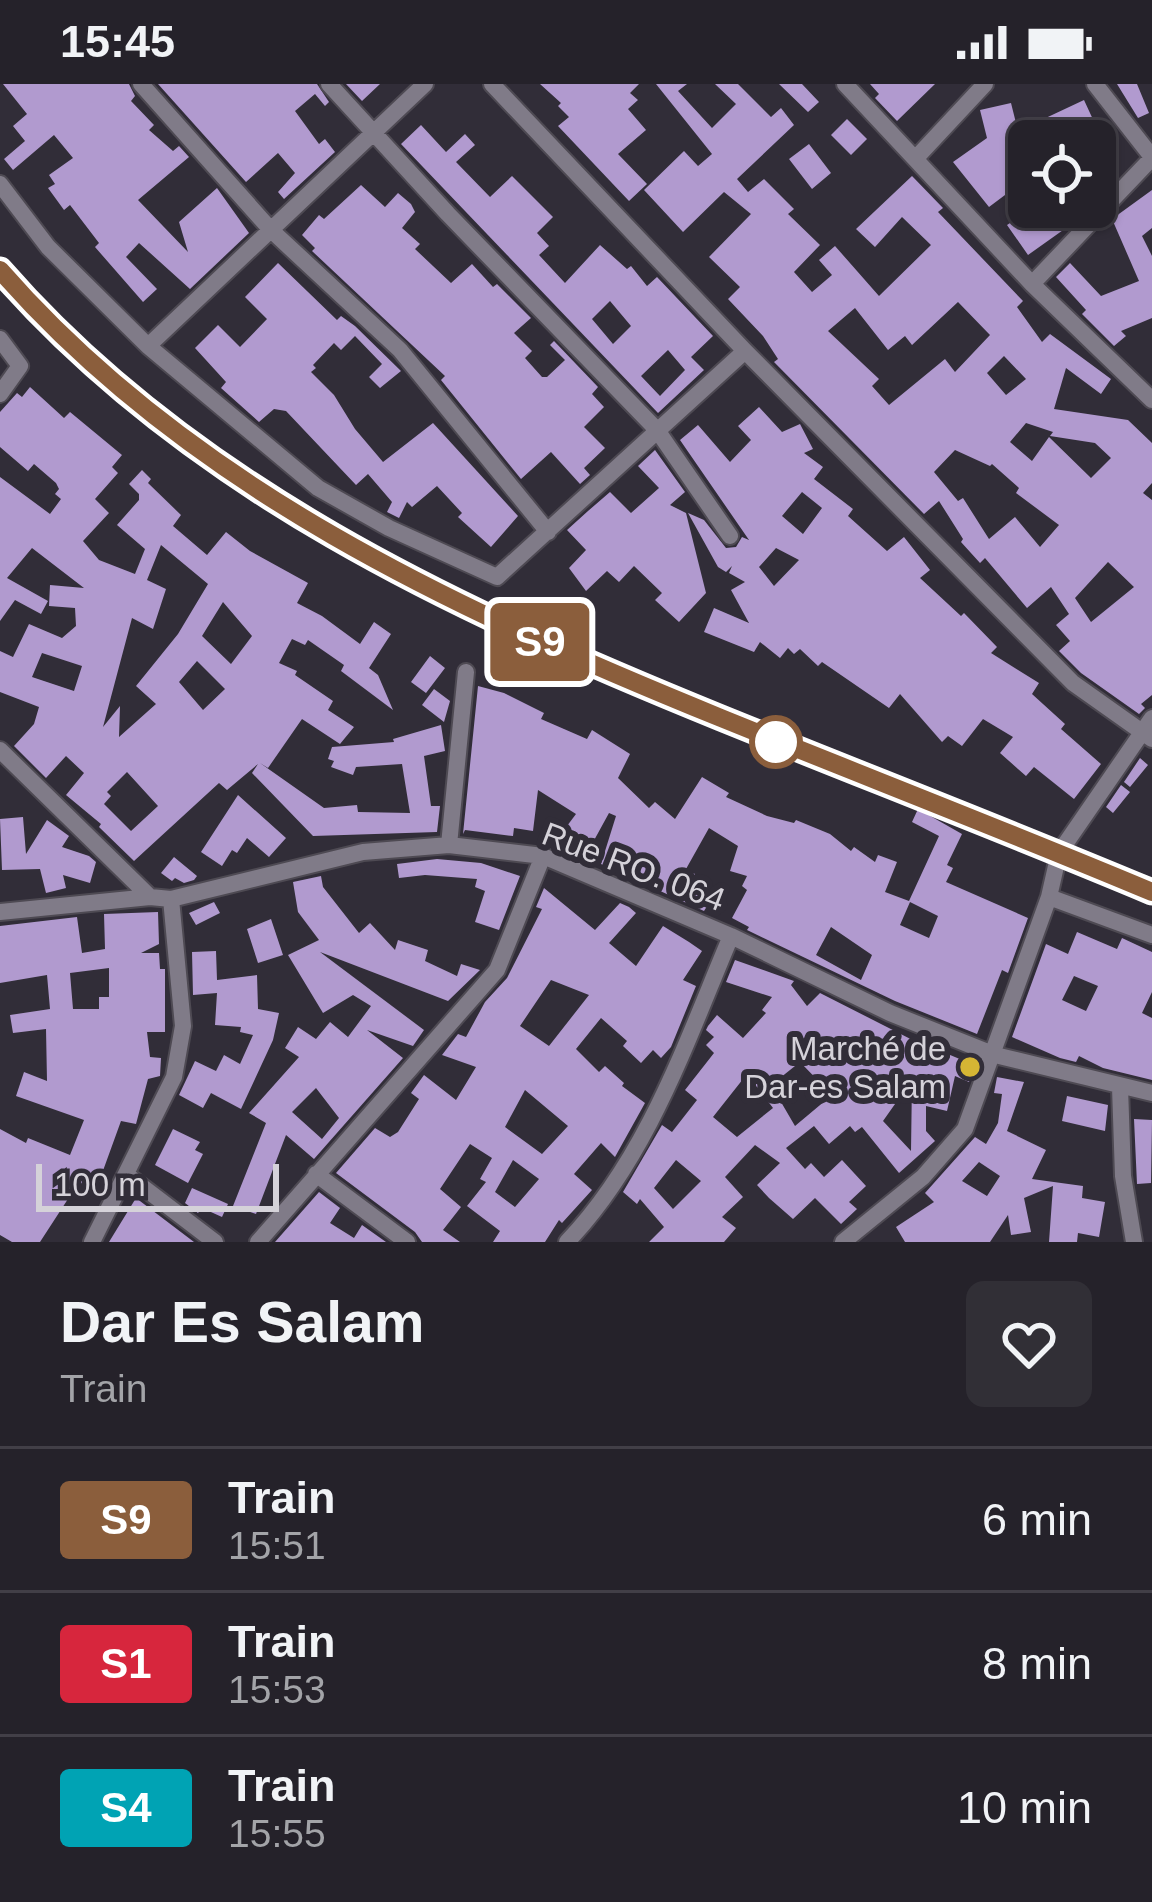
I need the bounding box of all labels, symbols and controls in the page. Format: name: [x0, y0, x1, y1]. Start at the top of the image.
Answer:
text: 15:45: [60, 16, 175, 67]
map controls: [1008, 120, 1116, 228]
button: locate: [1008, 120, 1116, 228]
line badge: S9: [486, 603, 594, 681]
text: S9: [514, 618, 566, 665]
unlabelled marker: [751, 717, 801, 767]
street label: Rue RO. 064: [537, 815, 730, 918]
place label: Marché de Dar-es Salam: [744, 1030, 946, 1105]
marker: Marché de Dar-es Salam: [957, 1054, 983, 1080]
scale bar: [36, 1158, 279, 1211]
text: 100 m: [54, 1166, 146, 1203]
button: heart: [966, 1281, 1092, 1407]
text: Dar Es Salam: [60, 1290, 424, 1354]
text: Train: [60, 1367, 147, 1410]
text: Train: [228, 1472, 336, 1523]
text: 6 min: [982, 1494, 1092, 1545]
text: S9: [100, 1496, 152, 1543]
text: 15:51: [228, 1524, 326, 1567]
text: Train: [228, 1616, 336, 1667]
text: 8 min: [982, 1638, 1092, 1689]
text: S1: [100, 1640, 152, 1687]
text: 15:53: [228, 1668, 326, 1711]
text: Train: [228, 1760, 336, 1811]
text: 10 min: [957, 1782, 1092, 1833]
text: S4: [100, 1784, 152, 1831]
text: 15:55: [228, 1812, 326, 1855]

